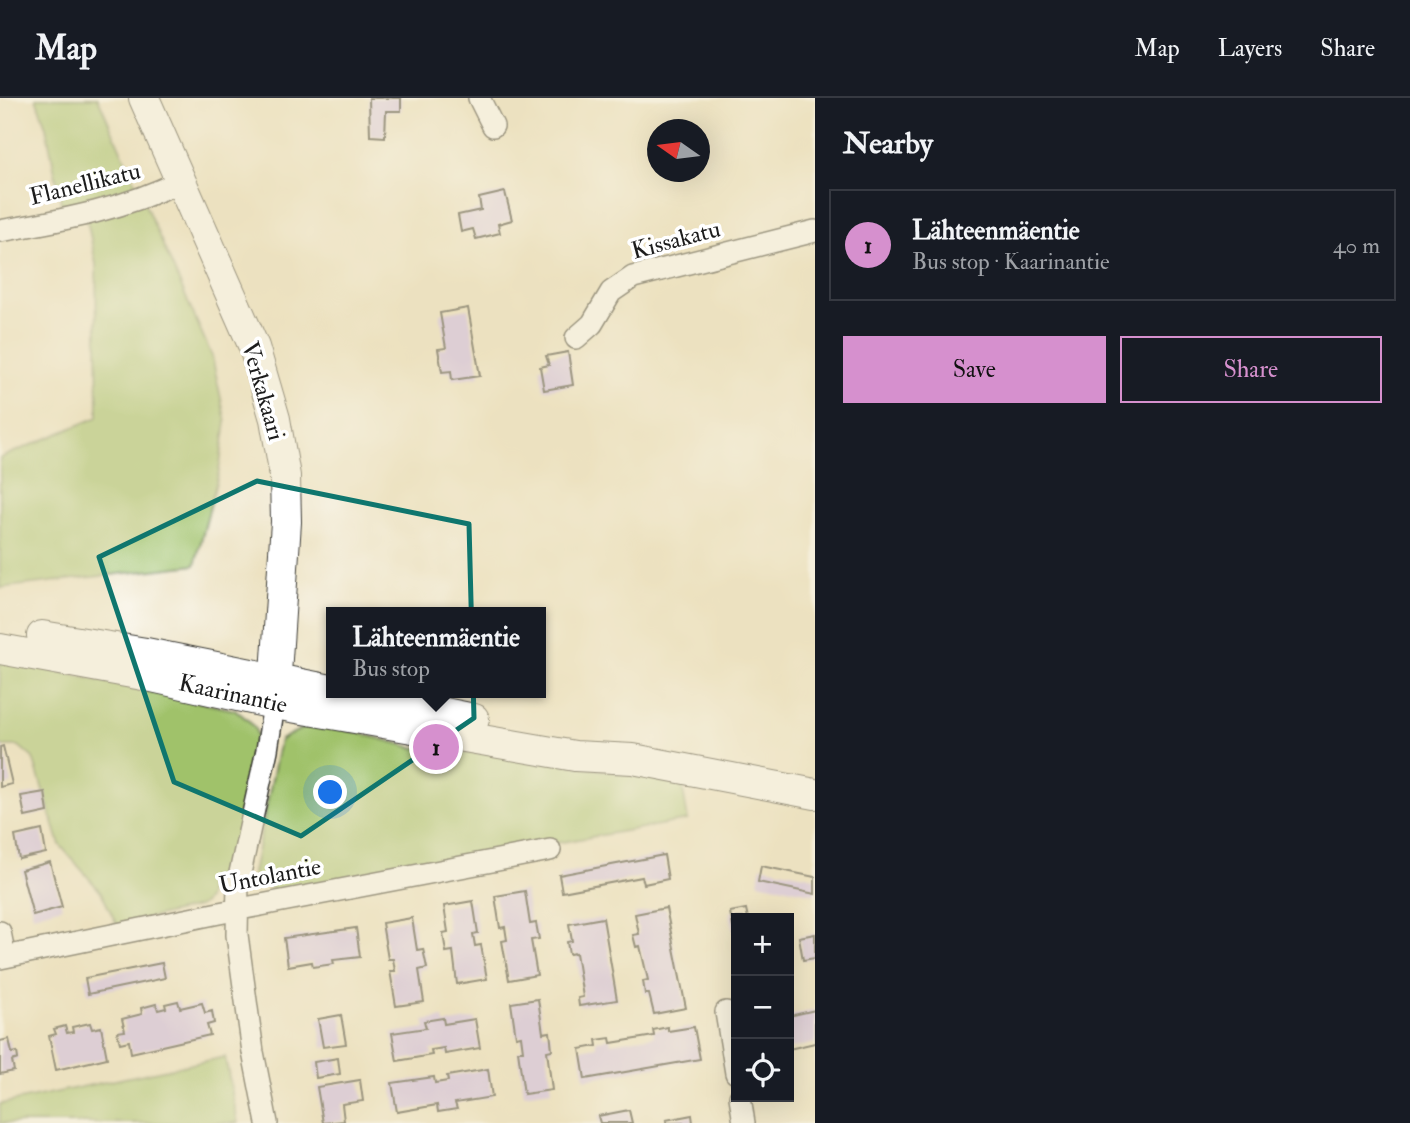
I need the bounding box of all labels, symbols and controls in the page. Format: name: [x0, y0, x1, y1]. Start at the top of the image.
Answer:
text: Map: [35, 28, 97, 69]
text: Map: [1135, 33, 1180, 64]
text: Layers: [1218, 33, 1282, 64]
text: Share: [1320, 33, 1375, 64]
north arrow: [647, 119, 710, 182]
text: Nearby: [843, 125, 933, 162]
street label: Flanellikatu: [26, 155, 144, 213]
street label: Kissakatu: [628, 213, 724, 267]
text: Lähteenmäentie: [912, 215, 1080, 247]
text: 1: [864, 231, 872, 260]
text: 40 m: [1333, 231, 1380, 260]
text: Bus stop · Kaarinantie: [912, 247, 1110, 276]
button: Save: [843, 336, 1106, 403]
button: Share: [1120, 336, 1382, 403]
street label: Verkakaari: [234, 338, 292, 444]
popup: [326, 607, 546, 698]
text: Lähteenmäentie: [352, 622, 520, 654]
text: Bus stop: [352, 654, 430, 683]
street label: Kaarinantie: [176, 667, 290, 721]
pin: 1: [413, 721, 459, 773]
your location: [313, 775, 347, 809]
street label: Untolantie: [216, 851, 324, 901]
map controls: [731, 913, 794, 1102]
button: +: [731, 913, 794, 976]
button: −: [731, 976, 794, 1039]
button: locate: [731, 1039, 794, 1102]

